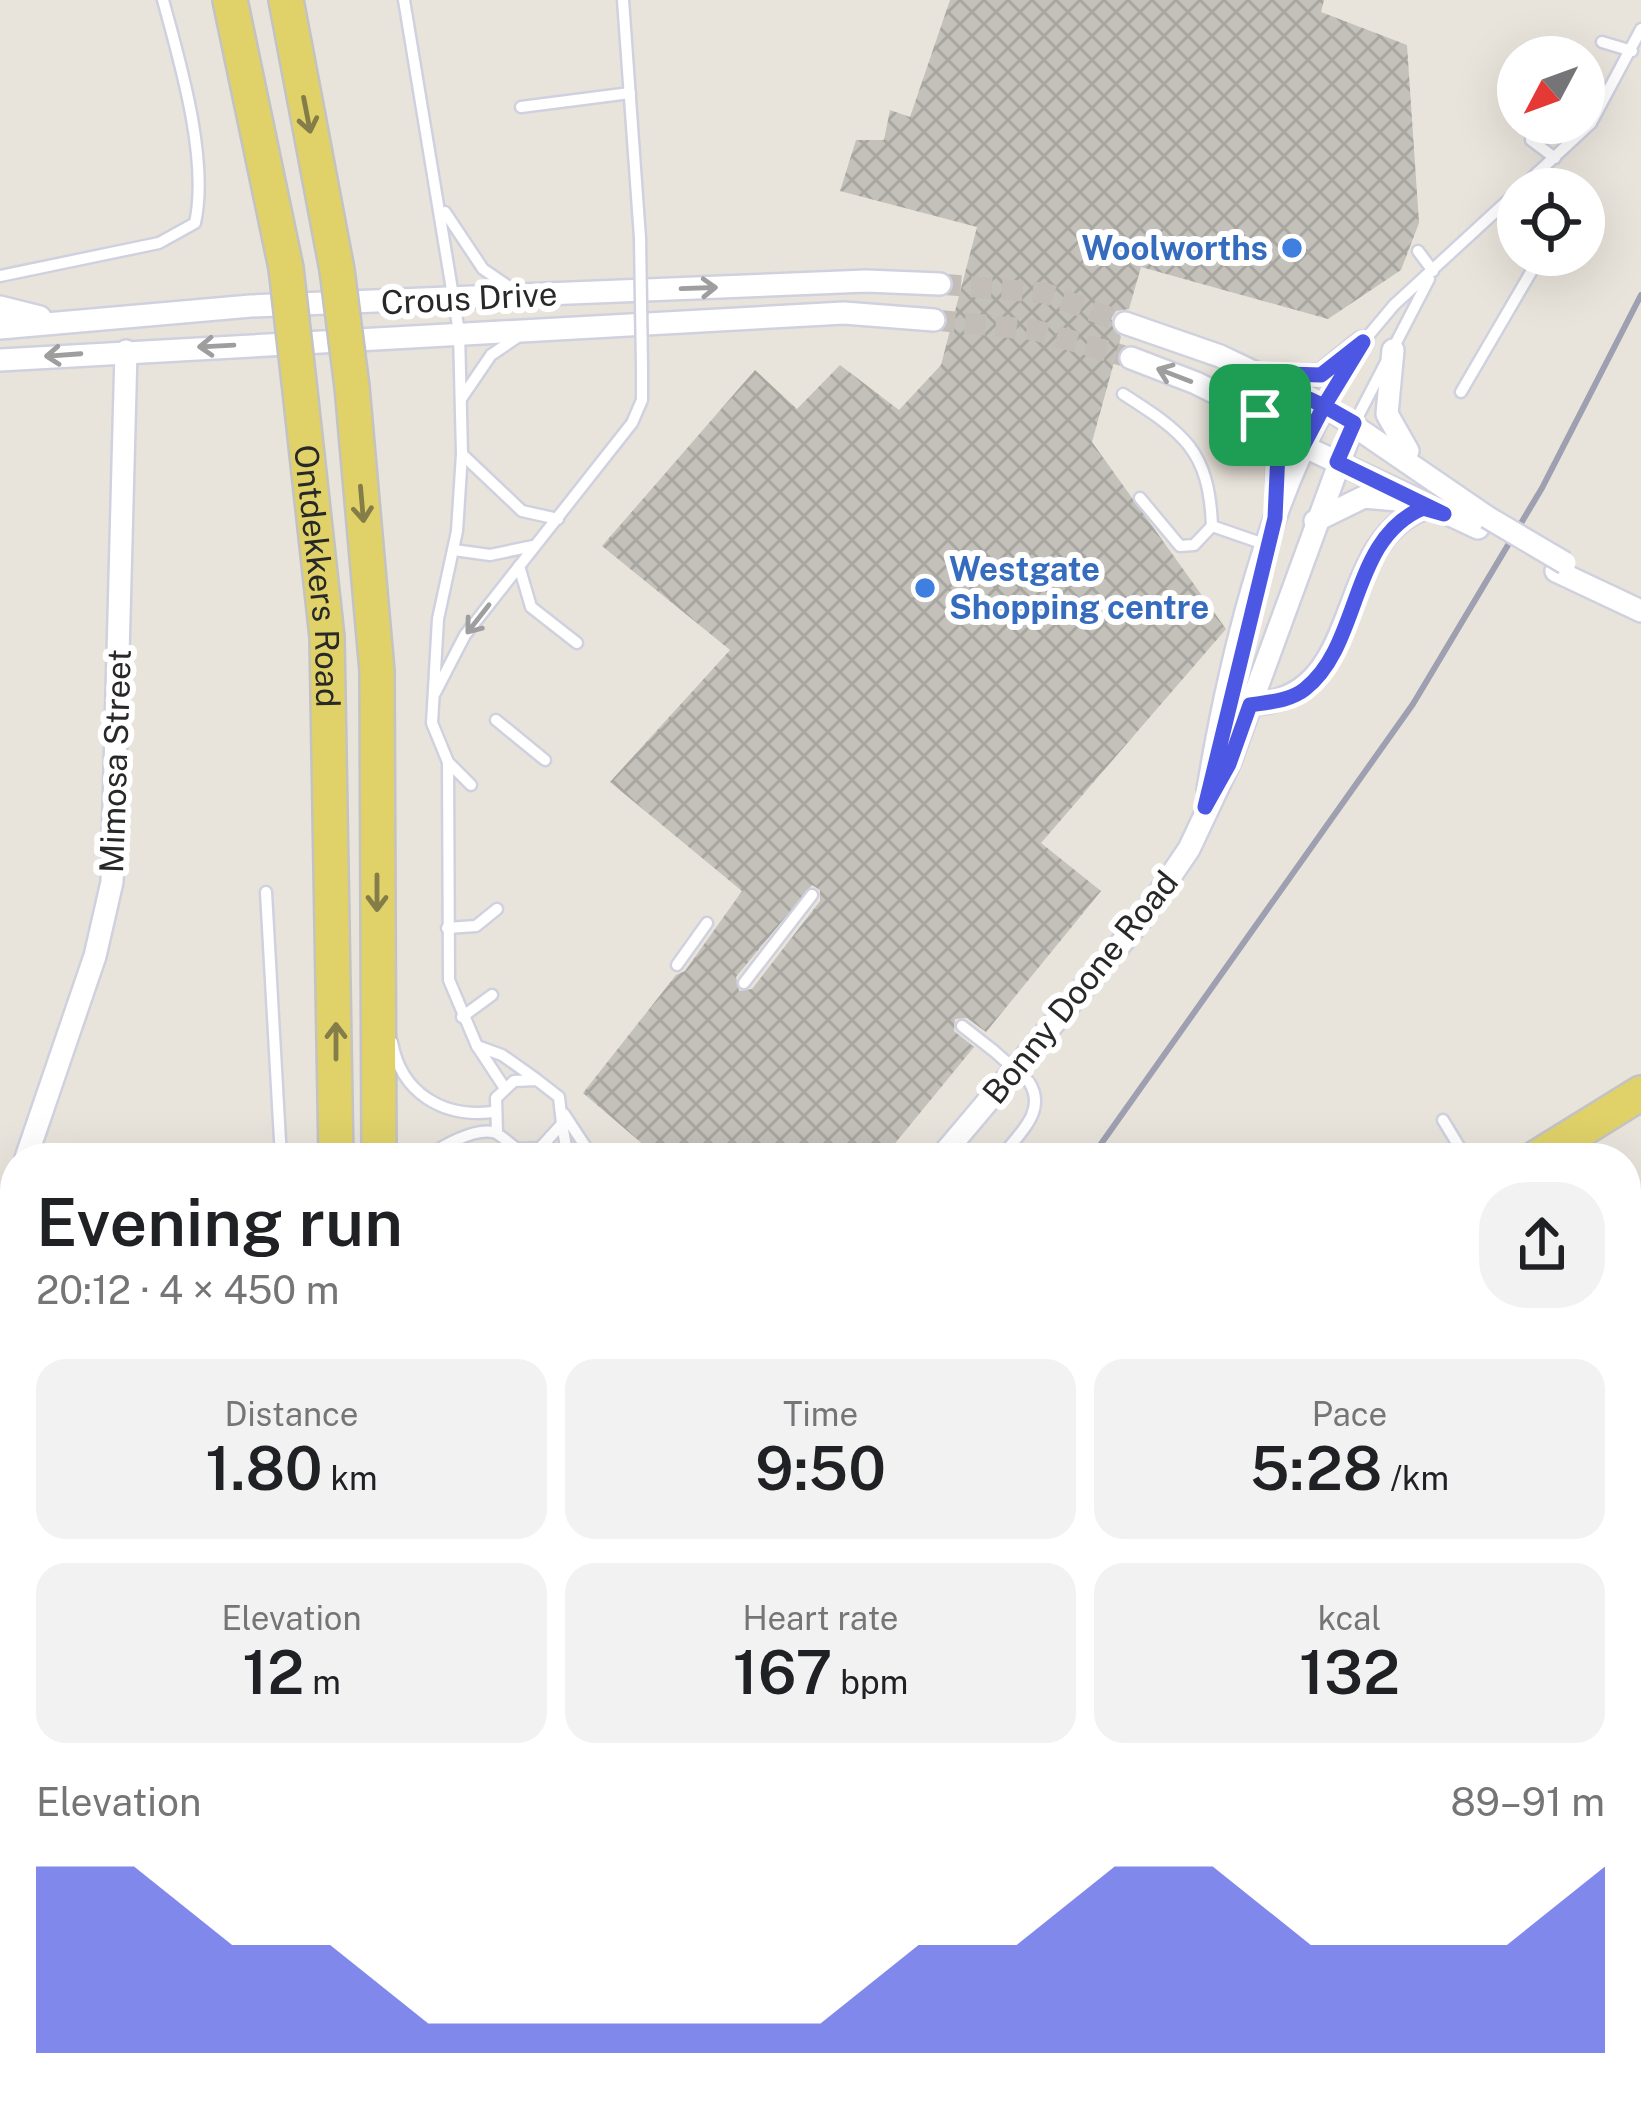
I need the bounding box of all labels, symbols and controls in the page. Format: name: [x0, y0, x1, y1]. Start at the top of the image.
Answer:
north arrow: [1497, 36, 1605, 144]
map controls: [1497, 36, 1605, 276]
one-way arrow: [297, 95, 319, 134]
button: locate: [1497, 168, 1605, 276]
place label: Woolworths: [1081, 229, 1268, 267]
marker: Woolworths: [1279, 235, 1305, 261]
street label: Crous Drive: [380, 274, 558, 322]
one-way arrow: [679, 276, 718, 299]
one-way arrow: [197, 335, 236, 358]
one-way arrow: [44, 344, 83, 367]
one-way arrow: [1157, 362, 1194, 384]
pin: [1209, 364, 1311, 466]
icon: arrive: [1227, 382, 1293, 448]
street label: Ontdekkers Road: [287, 443, 347, 708]
one-way arrow: [351, 484, 374, 523]
place label: Westgate Shopping centre: [949, 550, 1209, 626]
marker: Westgate Shopping centre: [912, 575, 938, 601]
one-way arrow: [465, 602, 492, 634]
street label: Mimosa Street: [92, 648, 138, 874]
street label: Bonny Doone Road: [975, 863, 1185, 1111]
one-way arrow: [366, 873, 388, 912]
one-way arrow: [324, 1022, 347, 1061]
button: share: [1479, 1182, 1605, 1308]
text: Evening run: [36, 1183, 403, 1261]
text: 20:12 · 4 × 450 m: [36, 1267, 339, 1313]
text: Distance: [225, 1395, 358, 1433]
text: Time: [783, 1395, 858, 1433]
text: Pace: [1312, 1395, 1387, 1433]
text: 1.80: [205, 1433, 323, 1504]
text: 9:50: [755, 1433, 886, 1504]
text: 5:28: [1250, 1433, 1382, 1504]
text: km: [323, 1459, 378, 1497]
text: /km: [1382, 1459, 1449, 1497]
text: Elevation: [221, 1599, 362, 1637]
text: Heart rate: [743, 1599, 898, 1637]
text: kcal: [1318, 1599, 1381, 1637]
text: 12: [242, 1637, 304, 1708]
text: 167: [733, 1637, 832, 1708]
text: 132: [1299, 1637, 1400, 1708]
text: m: [304, 1663, 341, 1701]
text: bpm: [832, 1663, 908, 1701]
text: Elevation: [36, 1779, 202, 1825]
text: 89–91 m: [1451, 1779, 1605, 1825]

